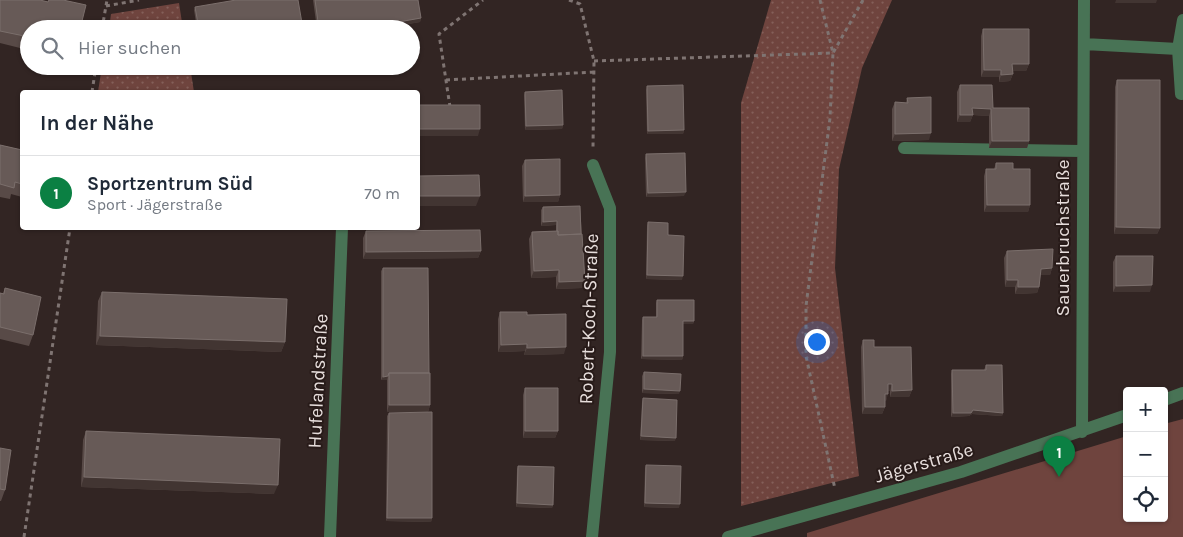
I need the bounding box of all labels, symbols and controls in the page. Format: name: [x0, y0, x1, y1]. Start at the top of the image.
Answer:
search box: [20, 20, 420, 75]
icon: search: [38, 34, 66, 62]
text: Hier suchen: [78, 37, 181, 59]
text: In der Nähe: [40, 111, 154, 135]
street label: Sauerbruchstraße: [1052, 160, 1074, 316]
text: Sportzentrum Süd: [87, 173, 253, 195]
text: 1: [53, 184, 59, 203]
text: 70 m: [364, 184, 400, 203]
text: Sport · Jägerstraße: [87, 195, 222, 214]
street label: Robert-Koch-Straße: [575, 233, 603, 405]
street label: Hufelandstraße: [303, 313, 333, 449]
your location: [804, 329, 830, 355]
map controls: [1123, 387, 1168, 522]
button: +: [1123, 387, 1168, 432]
button: −: [1123, 432, 1168, 477]
pin: 1: [1043, 436, 1075, 477]
street label: Jägerstraße: [872, 438, 976, 488]
button: locate: [1123, 477, 1168, 522]

